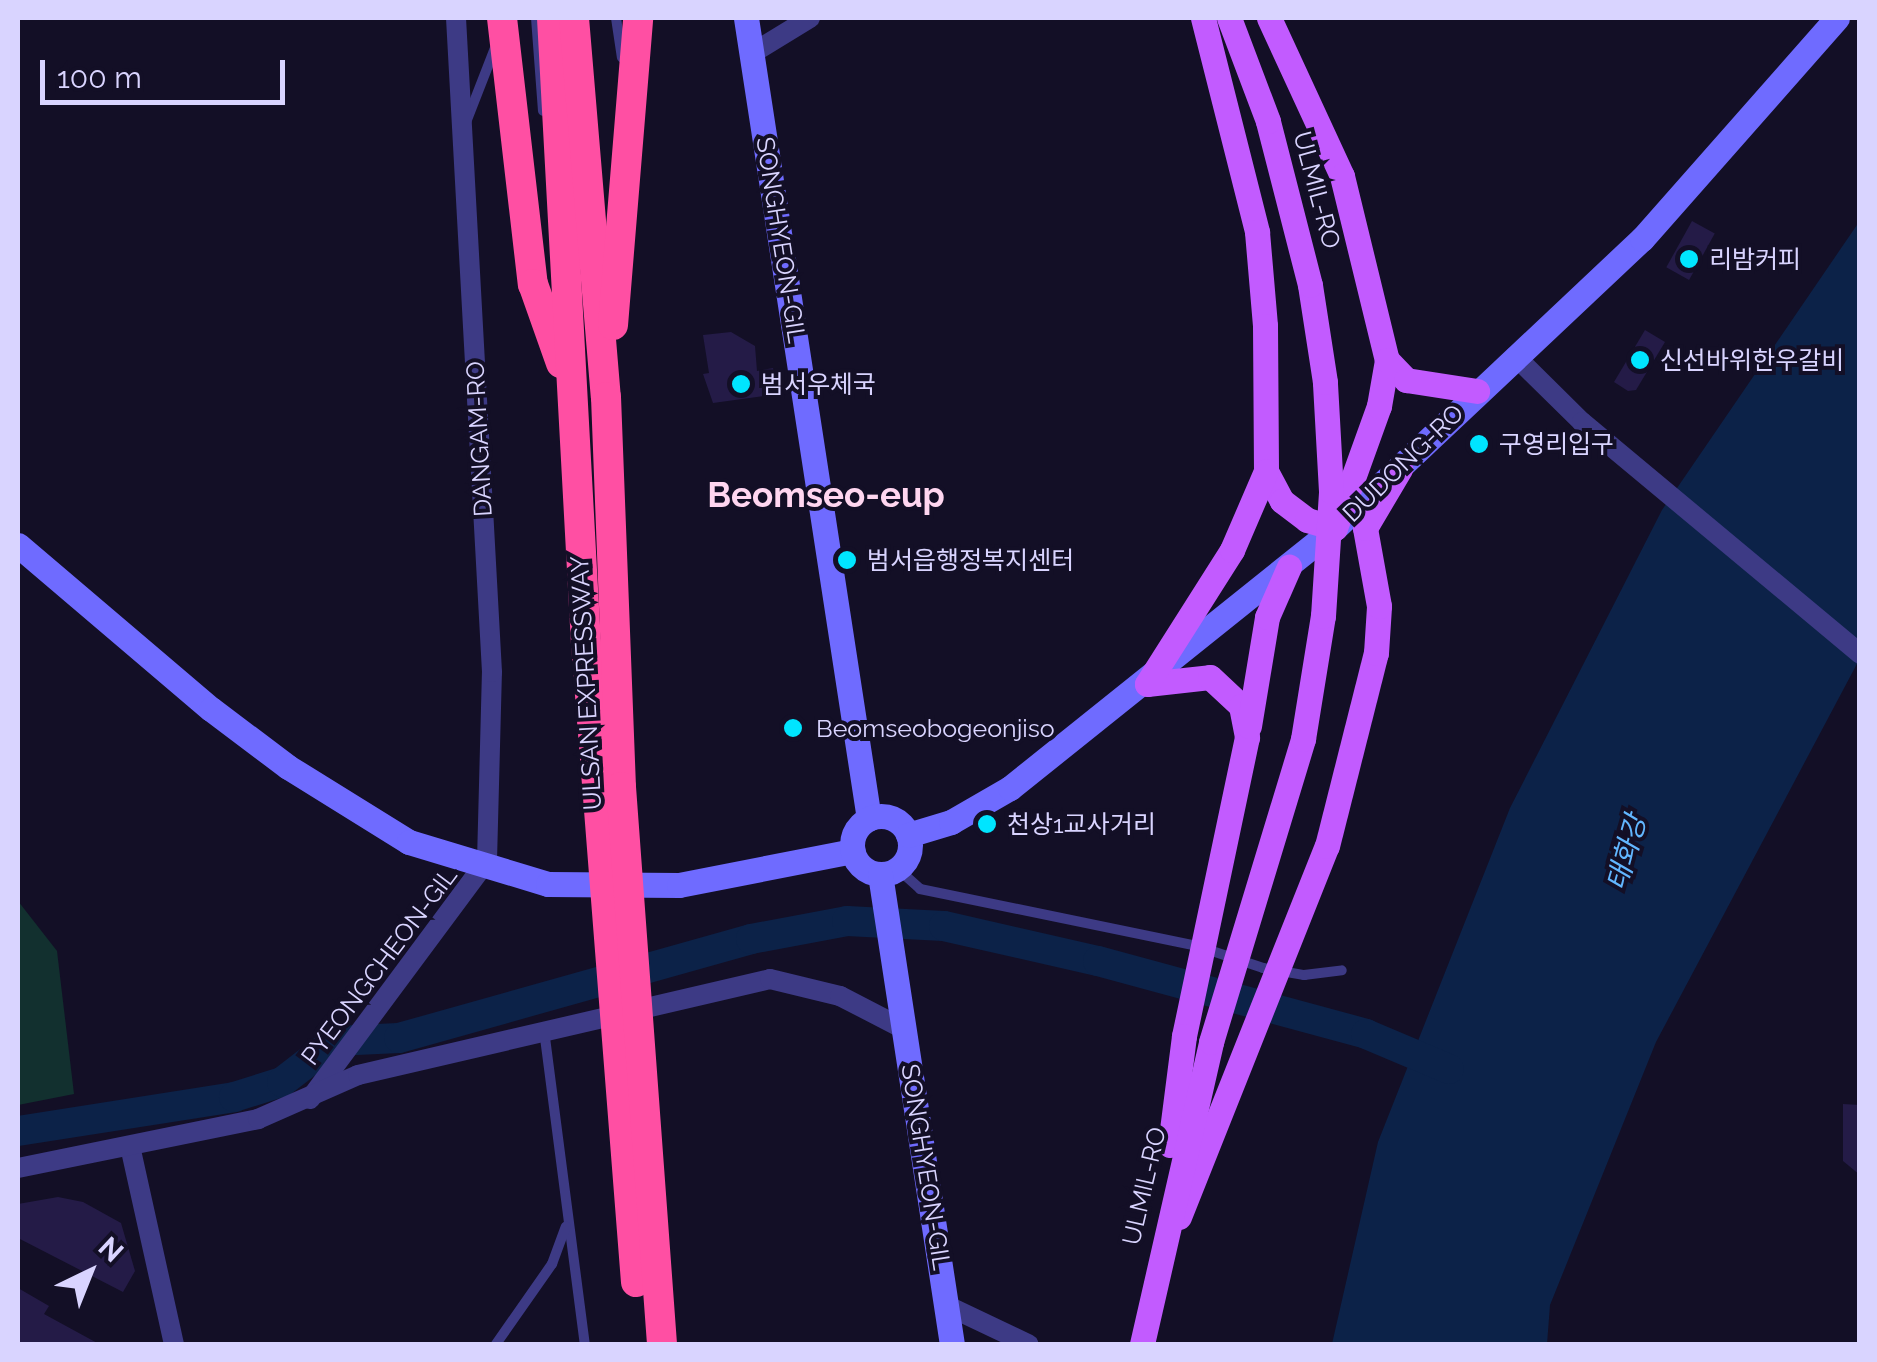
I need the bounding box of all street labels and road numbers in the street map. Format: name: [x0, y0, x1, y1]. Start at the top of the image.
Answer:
street label: ULMIL-RO: [1287, 128, 1347, 252]
street label: SONGHYEON-GIL: [750, 135, 812, 345]
street label: DANGAM-RO: [460, 360, 498, 518]
street label: DUDONG-RO: [1336, 398, 1470, 528]
street label: ULSAN EXPRESSWAY: [564, 555, 608, 811]
street label: PYEONGCHEON-GIL: [295, 861, 463, 1071]
street label: SONGHYEON-GIL: [895, 1062, 957, 1272]
street label: ULMIL-RO: [1116, 1124, 1172, 1248]

